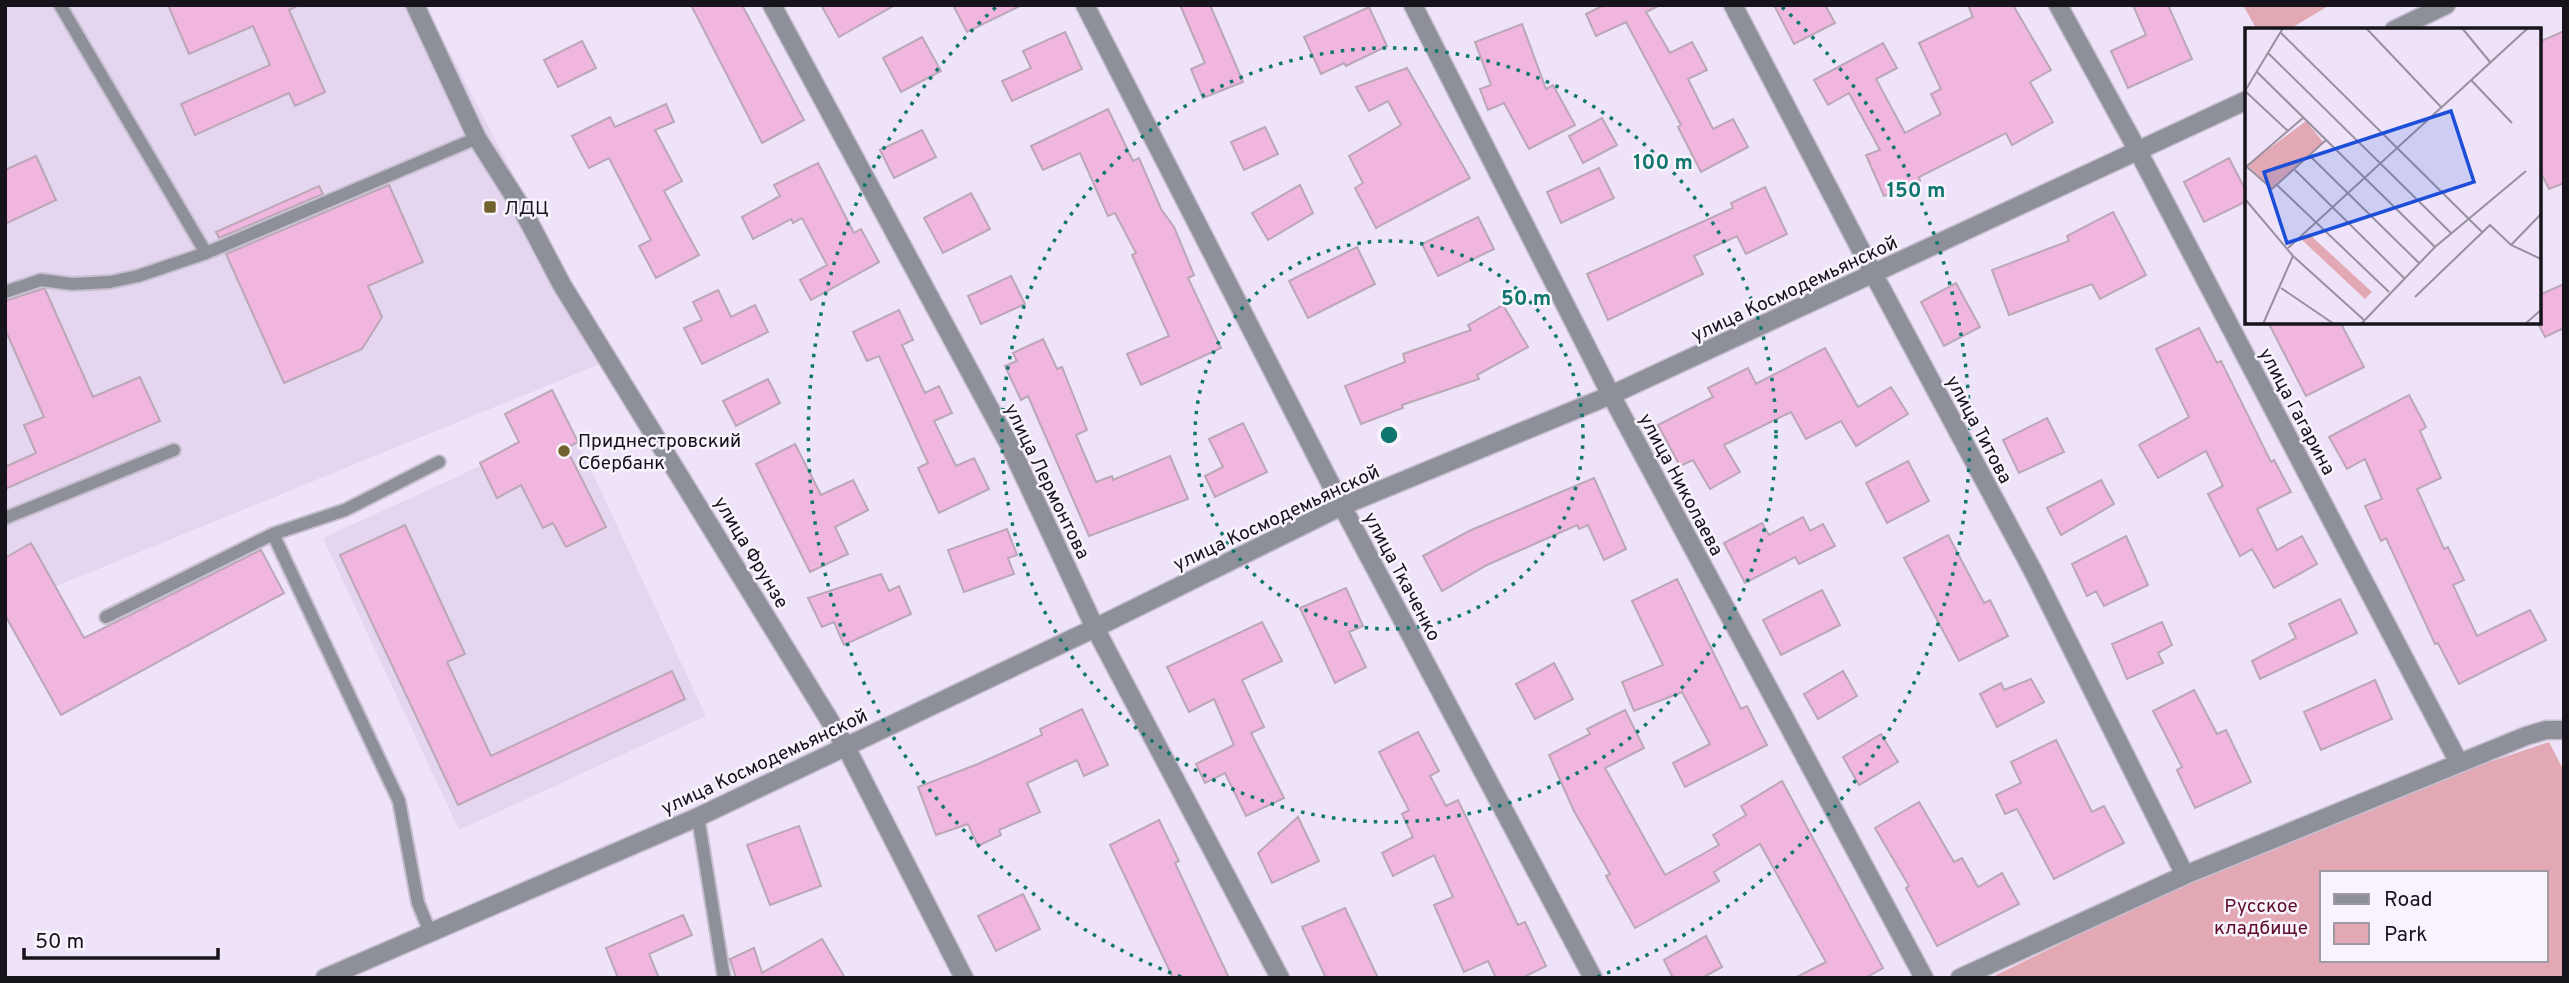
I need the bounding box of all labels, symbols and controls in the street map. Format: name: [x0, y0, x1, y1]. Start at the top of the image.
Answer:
inset map: [2245, 28, 2541, 324]
text: 100 m: [1633, 150, 1693, 177]
text: 150 m: [1887, 178, 1945, 205]
place label: ЛДЦ: [504, 197, 549, 221]
marker: ЛДЦ: [482, 199, 498, 215]
street label: улица Космодемьянской: [1688, 231, 1902, 348]
text: 50 m: [1501, 286, 1551, 313]
street label: улица Гагарина: [2253, 344, 2340, 480]
street label: улица Титова: [1940, 372, 2017, 488]
street label: улица Лермонтова: [998, 400, 1094, 564]
street label: улица Николаева: [1633, 410, 1728, 560]
centre of rings: [1377, 423, 1401, 447]
place label: Приднестровский Сбербанк: [578, 430, 741, 476]
marker: Приднестровский Сбербанк: [556, 443, 572, 459]
street label: улица Космодемьянской: [1170, 460, 1384, 577]
street label: улица Фрунзе: [707, 493, 793, 613]
street label: улица Ткаченко: [1357, 508, 1445, 646]
street label: улица Космодемьянской: [658, 704, 872, 821]
legend: [2320, 871, 2548, 962]
text: Road: [2384, 887, 2433, 914]
park label: Русское кладбище: [2214, 895, 2308, 941]
scale bar: [24, 916, 219, 960]
text: Park: [2384, 922, 2427, 949]
text: 50 m: [35, 929, 84, 956]

